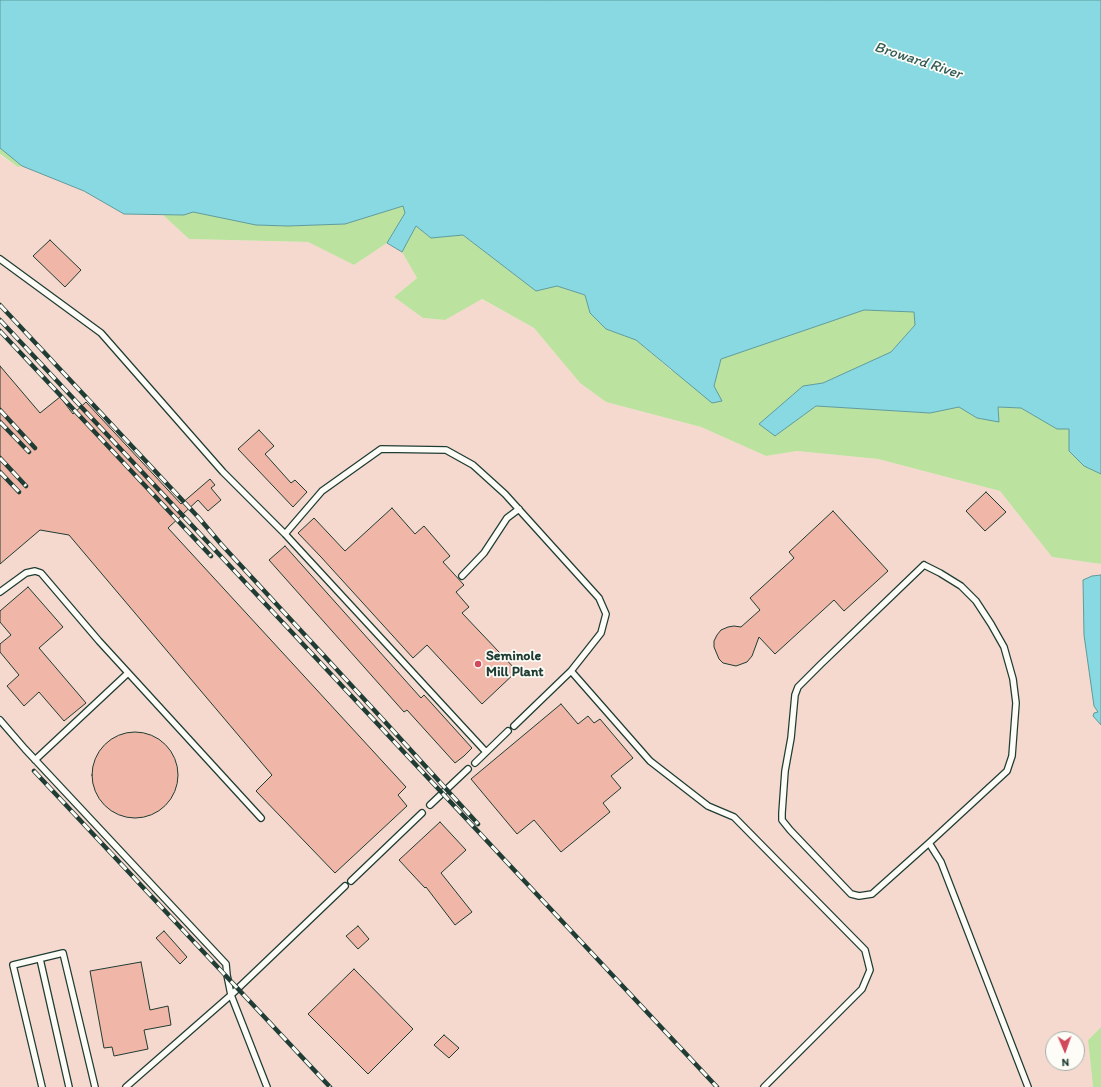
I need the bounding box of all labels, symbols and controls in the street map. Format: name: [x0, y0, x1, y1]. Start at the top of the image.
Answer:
water label: Broward River: [872, 38, 964, 84]
place label: Seminole Mill Plant: [486, 648, 544, 680]
marker: Seminole Mill Plant: [473, 659, 483, 669]
north arrow: [1045, 1031, 1085, 1071]
text: N: [1061, 1056, 1069, 1069]

